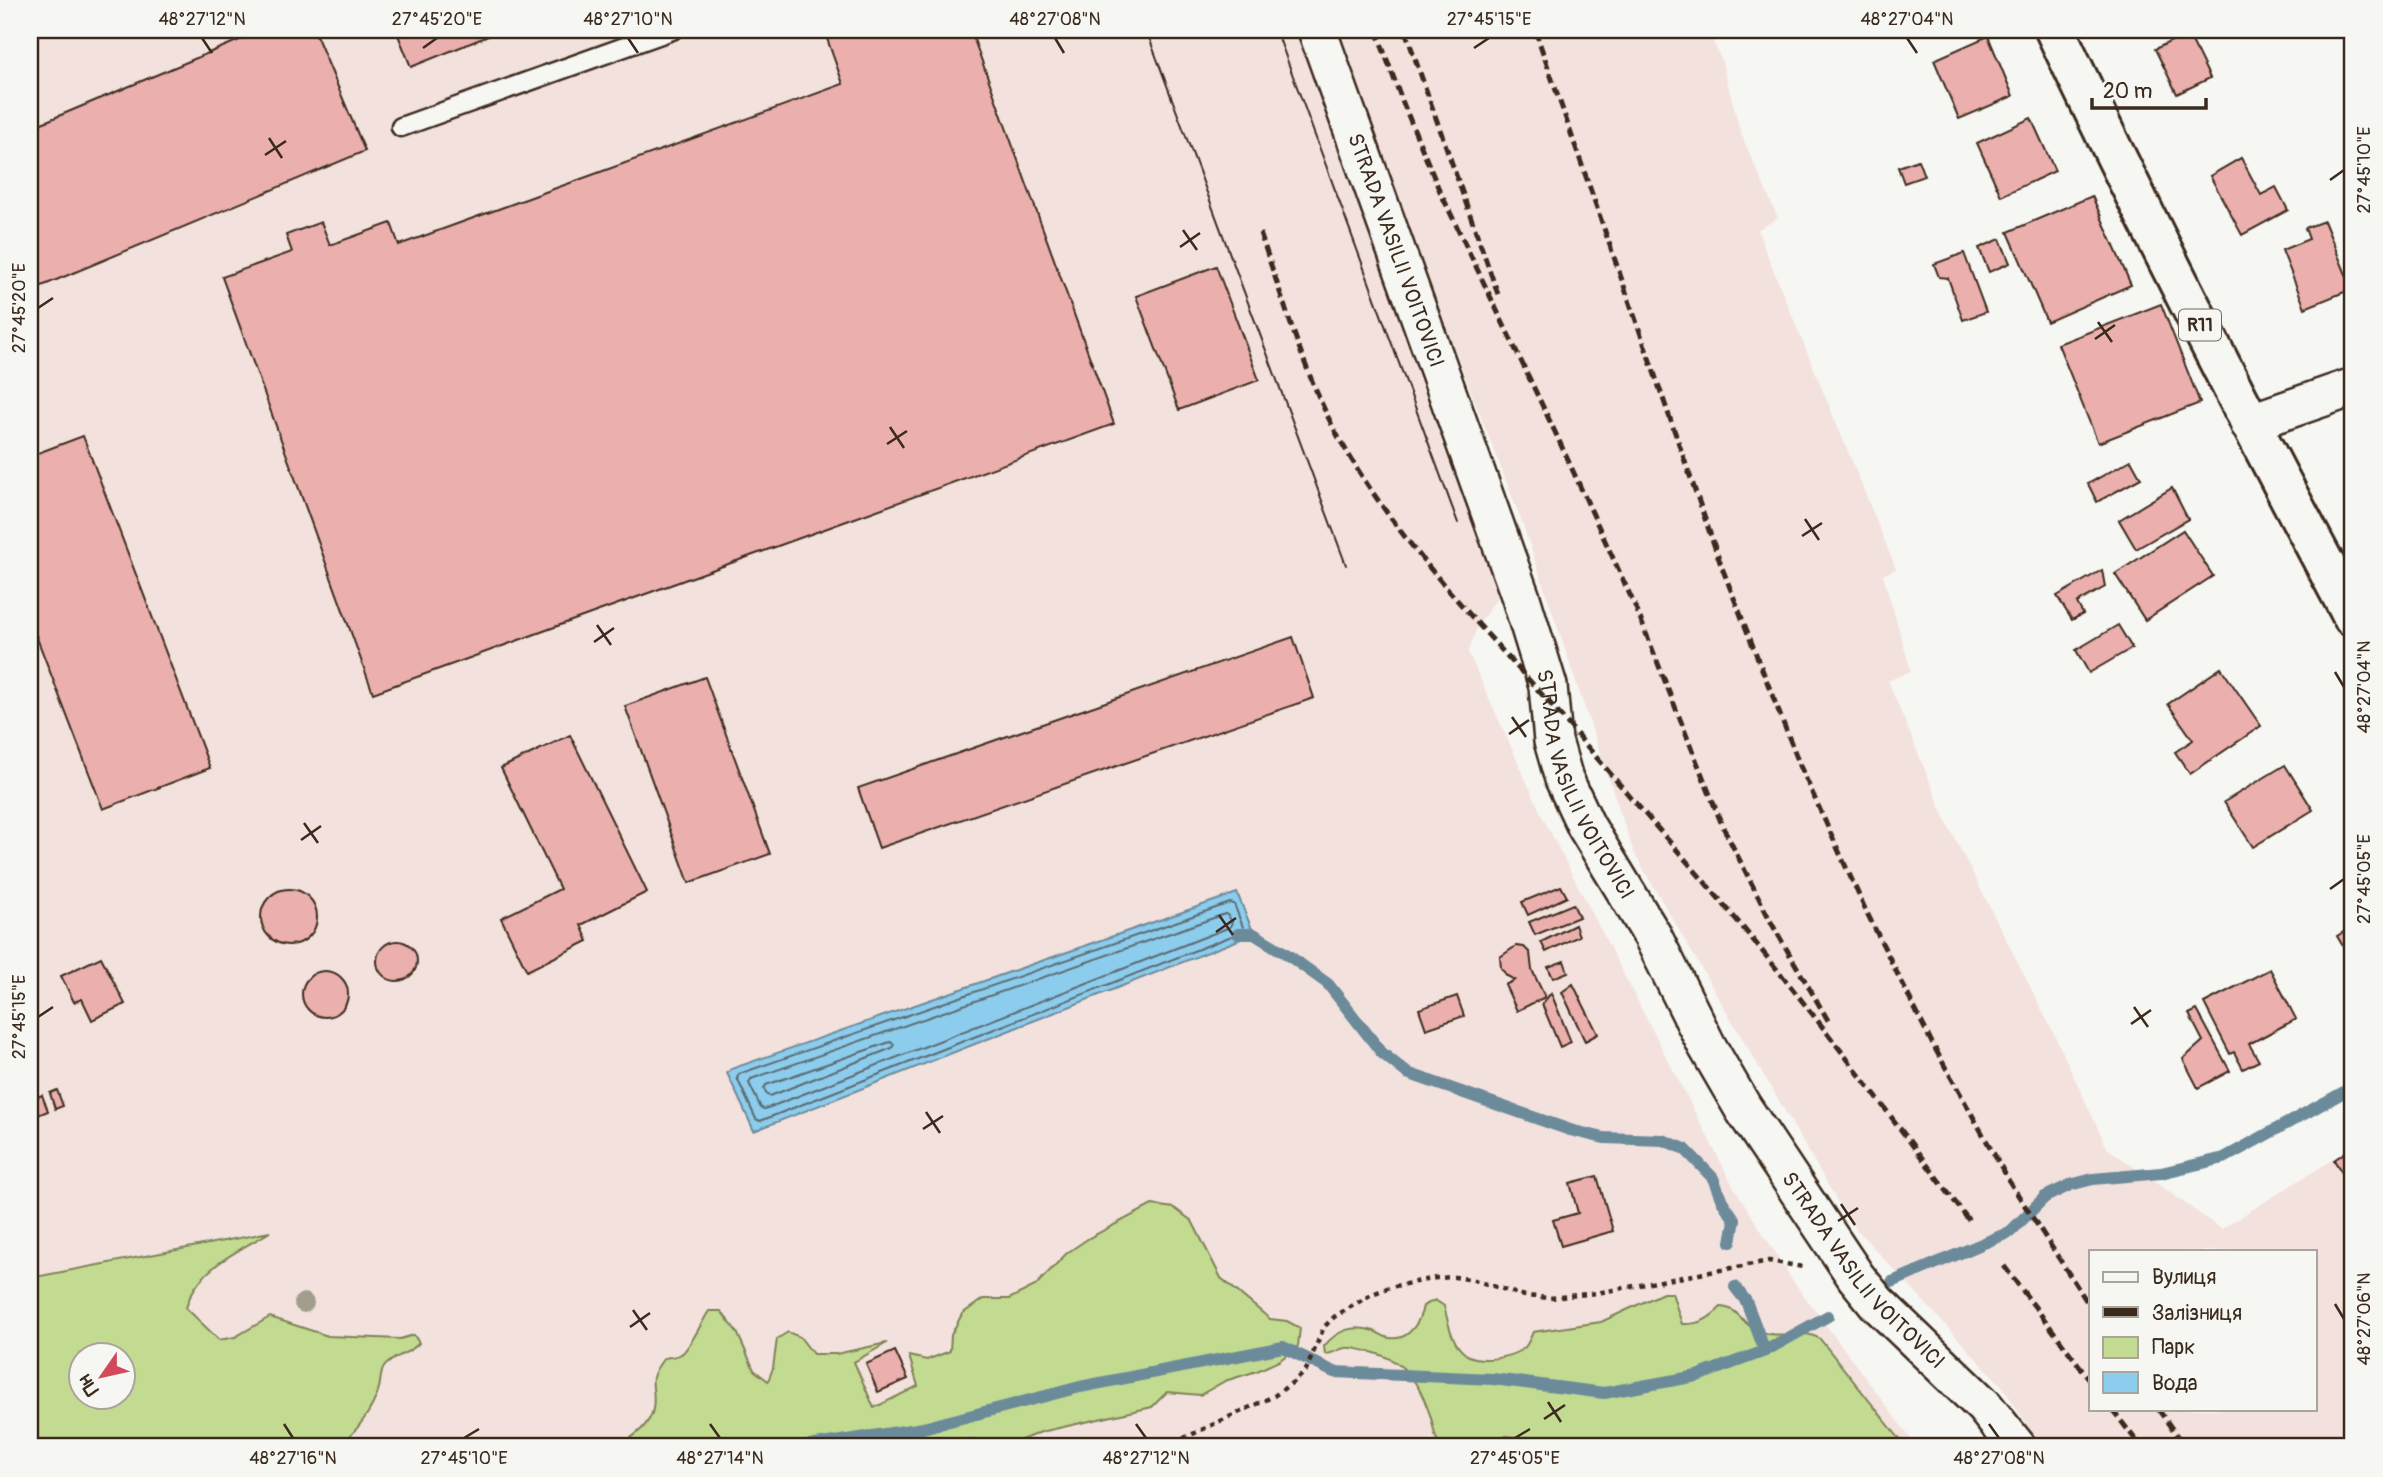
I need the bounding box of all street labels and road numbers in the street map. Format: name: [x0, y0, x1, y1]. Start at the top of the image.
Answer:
street label: STRADA VASILII VOITOVICI: [1342, 130, 1450, 371]
road number: R11: [2179, 310, 2221, 340]
street label: STRADA VASILII VOITOVICI: [1530, 666, 1641, 904]
street label: STRADA VASILII VOITOVICI: [1776, 1167, 1951, 1375]

